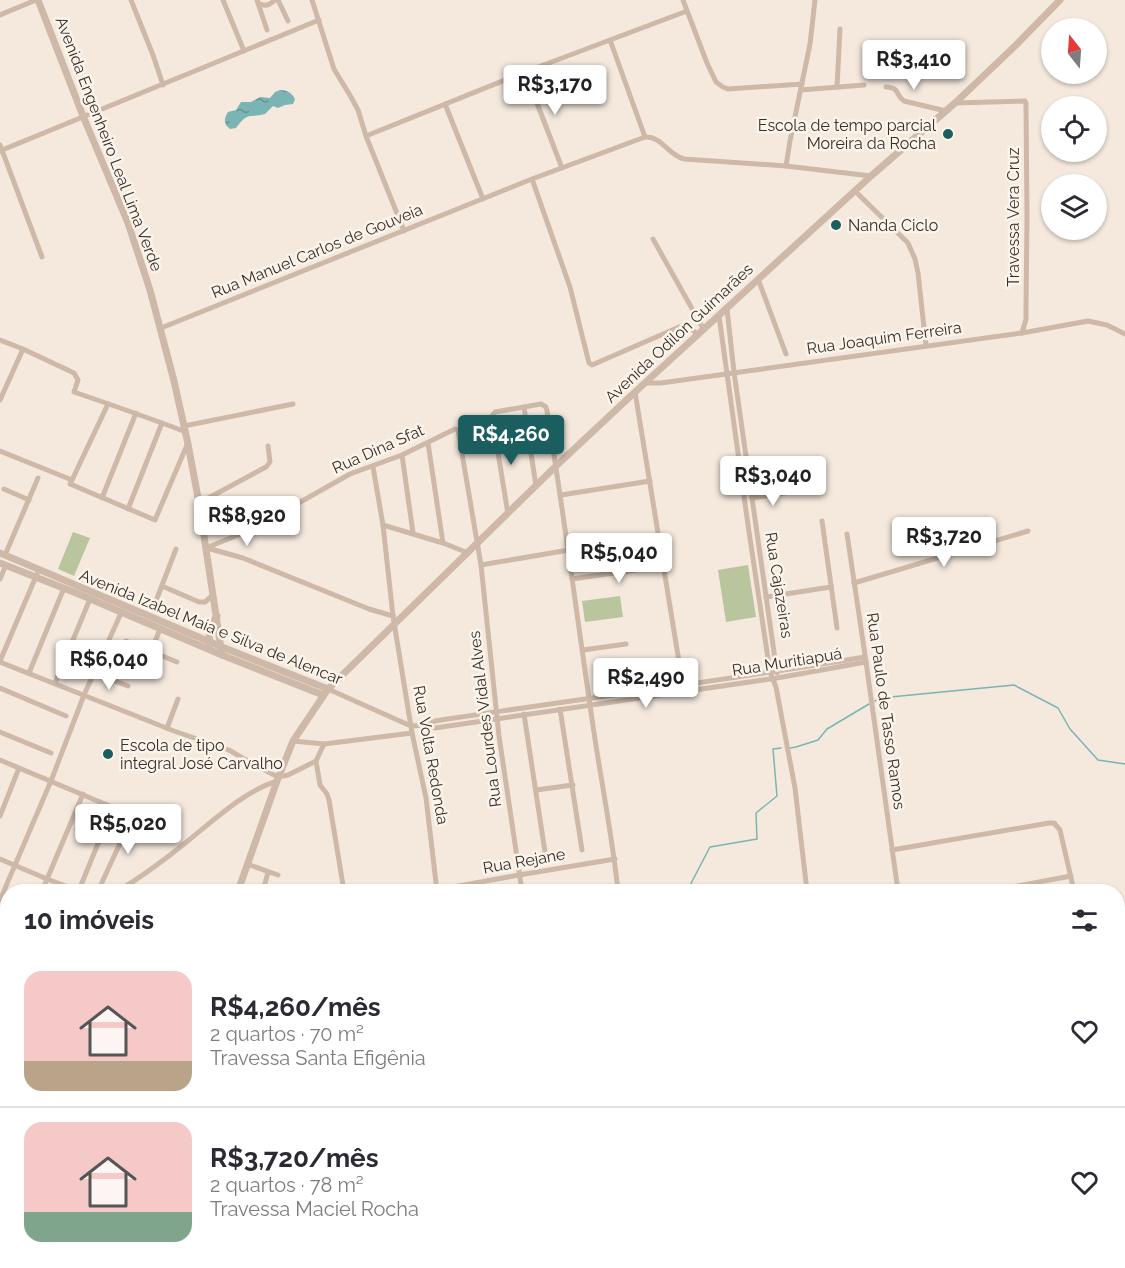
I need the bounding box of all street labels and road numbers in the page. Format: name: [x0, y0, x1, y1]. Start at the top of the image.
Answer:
street label: Avenida Engenheiro Leal Lima Verde: [52, 14, 166, 274]
street label: Travessa Vera Cruz: [1004, 147, 1023, 287]
street label: Rua Manuel Carlos de Gouveia: [209, 200, 425, 302]
street label: Avenida Odilon Guimarães: [601, 259, 757, 407]
street label: Rua Joaquim Ferreira: [805, 318, 963, 358]
street label: Rua Dina Sfat: [329, 420, 427, 478]
street label: Rua Cajazeiras: [761, 531, 797, 640]
street label: Avenida Izabel Maia e Silva de Alencar: [77, 565, 346, 689]
street label: Rua Paulo de Tasso Ramos: [863, 611, 909, 811]
street label: Rua Lourdes Vídal Alves: [465, 629, 505, 808]
street label: Rua Muritiapuá: [731, 644, 843, 680]
street label: Rua Volta Redonda: [409, 684, 453, 826]
street label: Rua Rejane: [481, 844, 567, 878]

